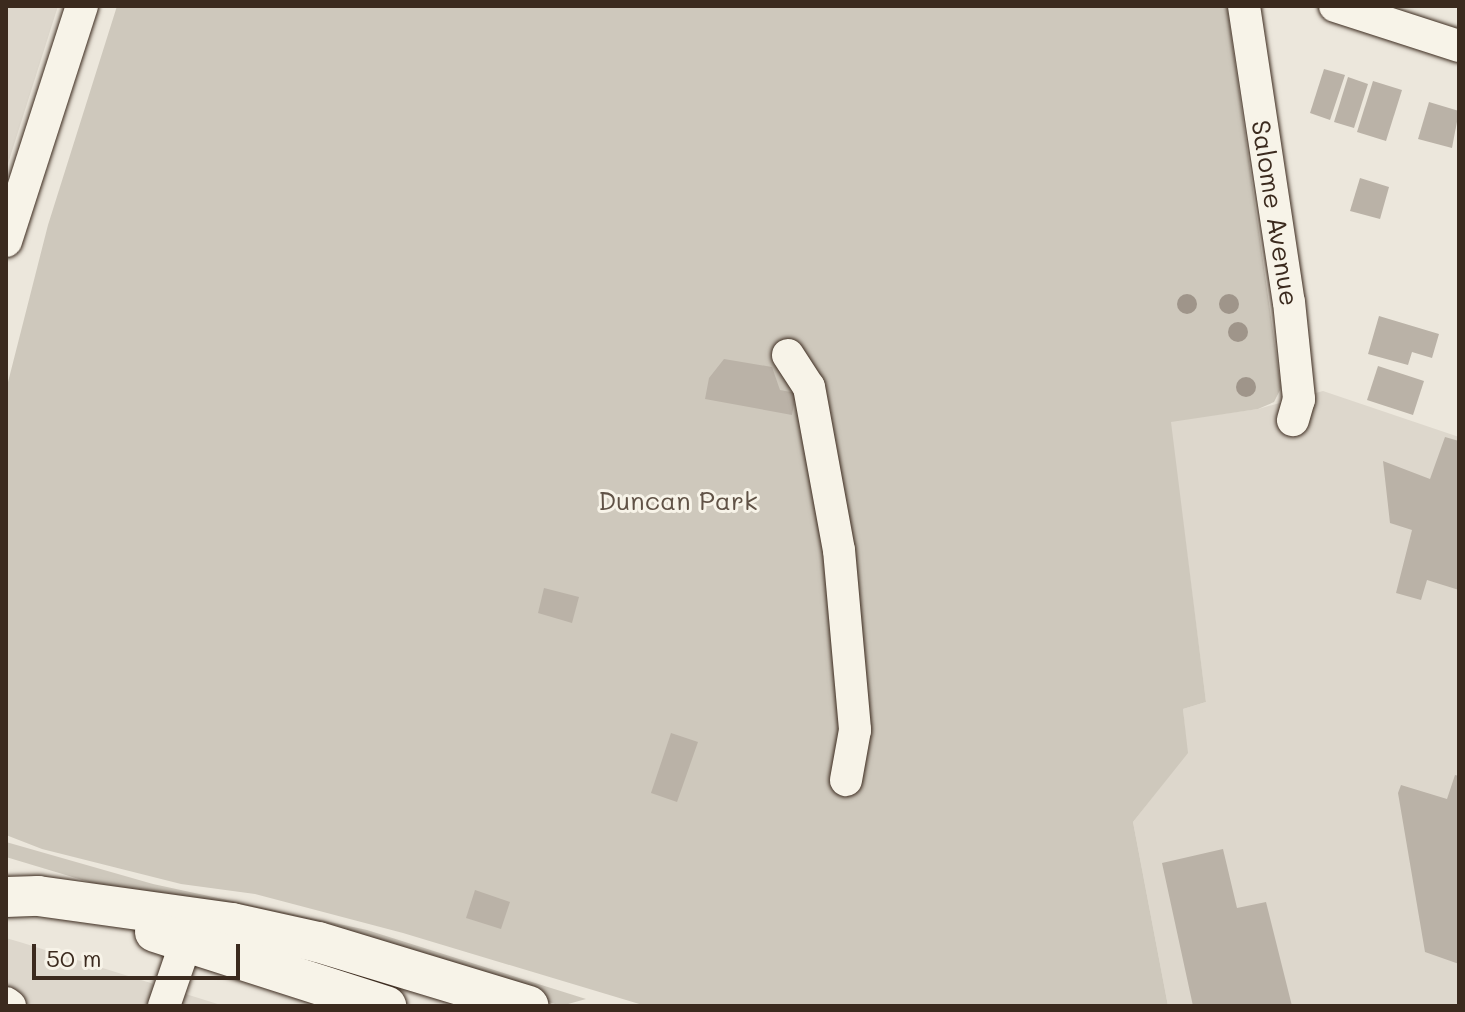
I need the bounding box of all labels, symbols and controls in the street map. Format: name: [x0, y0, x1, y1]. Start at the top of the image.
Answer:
street label: Salome Avenue: [1245, 118, 1305, 308]
park label: Duncan Park: [598, 485, 758, 517]
scale bar: [36, 928, 244, 978]
text: 50 m: [46, 942, 102, 973]

